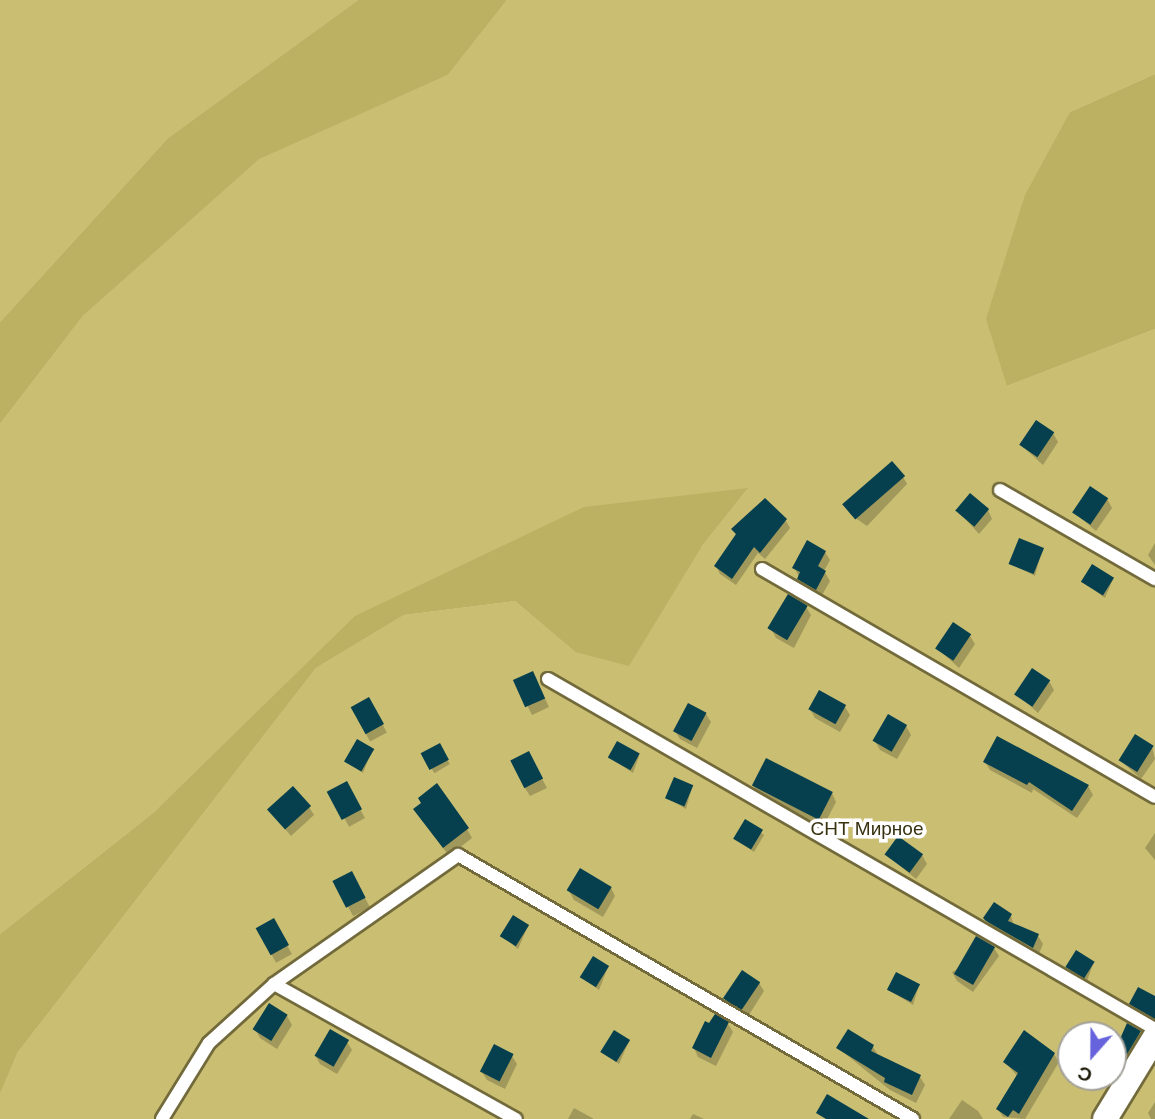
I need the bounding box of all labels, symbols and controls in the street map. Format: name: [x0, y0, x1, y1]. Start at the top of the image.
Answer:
park label: СНТ Мирное: [811, 818, 923, 840]
north arrow: [1057, 1021, 1127, 1091]
text: С: [1075, 1062, 1095, 1086]

